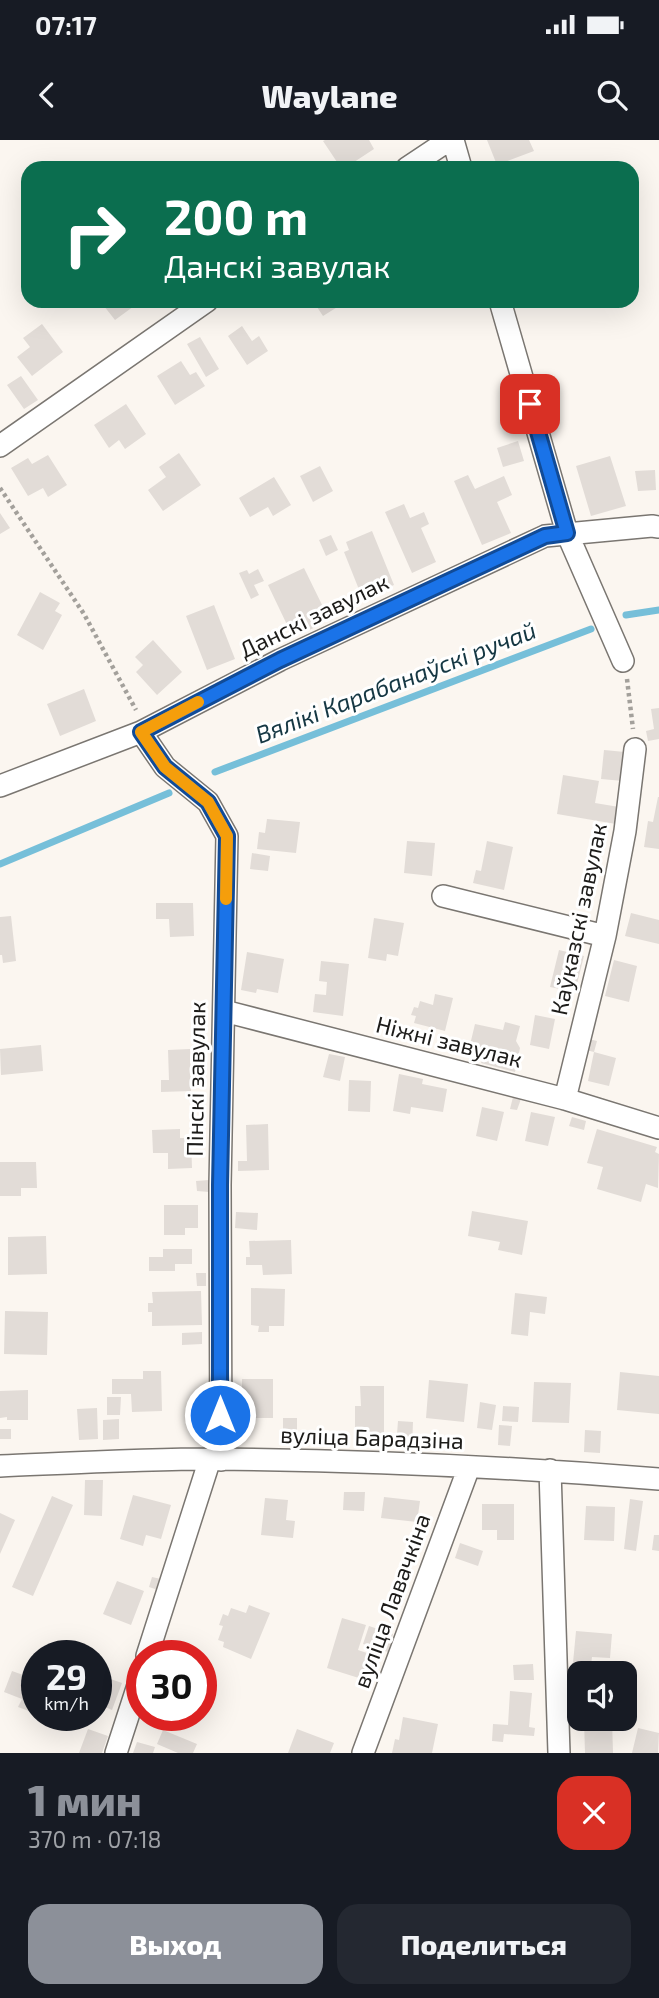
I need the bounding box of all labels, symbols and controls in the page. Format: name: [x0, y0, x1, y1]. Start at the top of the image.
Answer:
text: 07:17: [35, 9, 97, 40]
icon: back: [28, 76, 66, 114]
text: Waylane: [261, 76, 398, 114]
icon: search: [593, 76, 631, 114]
text: 200 m: [164, 186, 308, 245]
icon: right: [49, 189, 140, 280]
text: Данскі завулак: [164, 246, 390, 284]
pin: [500, 374, 560, 434]
icon: arrive: [511, 385, 549, 423]
street label: Данскі завулак: [234, 567, 393, 664]
water label: Вялікі Карабанаўскі ручай: [251, 615, 540, 749]
street label: Каўказскі завулак: [544, 820, 613, 1018]
street label: Пінскі завулак: [180, 1001, 211, 1157]
street label: Ніжні завулак: [373, 1009, 525, 1074]
position arrow: [183, 1378, 257, 1452]
street label: вуліца Барадзіна: [280, 1420, 464, 1455]
street label: вуліца Лавачкіна: [346, 1510, 437, 1692]
speed limit sign: 30: [126, 1640, 217, 1731]
text: 29: [46, 1655, 87, 1697]
map controls: [567, 1661, 637, 1731]
button: sound: [567, 1661, 637, 1731]
text: km/h: [44, 1692, 89, 1714]
text: 1 мин: [28, 1774, 142, 1824]
button: close: [557, 1776, 631, 1850]
text: 370 m · 07:18: [28, 1825, 162, 1853]
button: Выход: [28, 1904, 323, 1984]
button: Поделиться: [337, 1904, 631, 1984]

